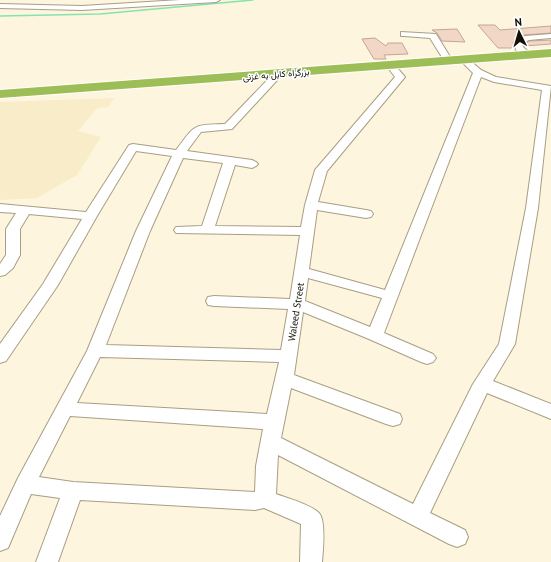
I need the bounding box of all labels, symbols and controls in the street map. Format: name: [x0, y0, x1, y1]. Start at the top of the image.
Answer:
north arrow: [499, 12, 539, 52]
text: N: [514, 15, 522, 29]
street label: بزرگراه کابل به غزنی: [242, 66, 310, 83]
street label: Waleed Street: [285, 281, 307, 342]

